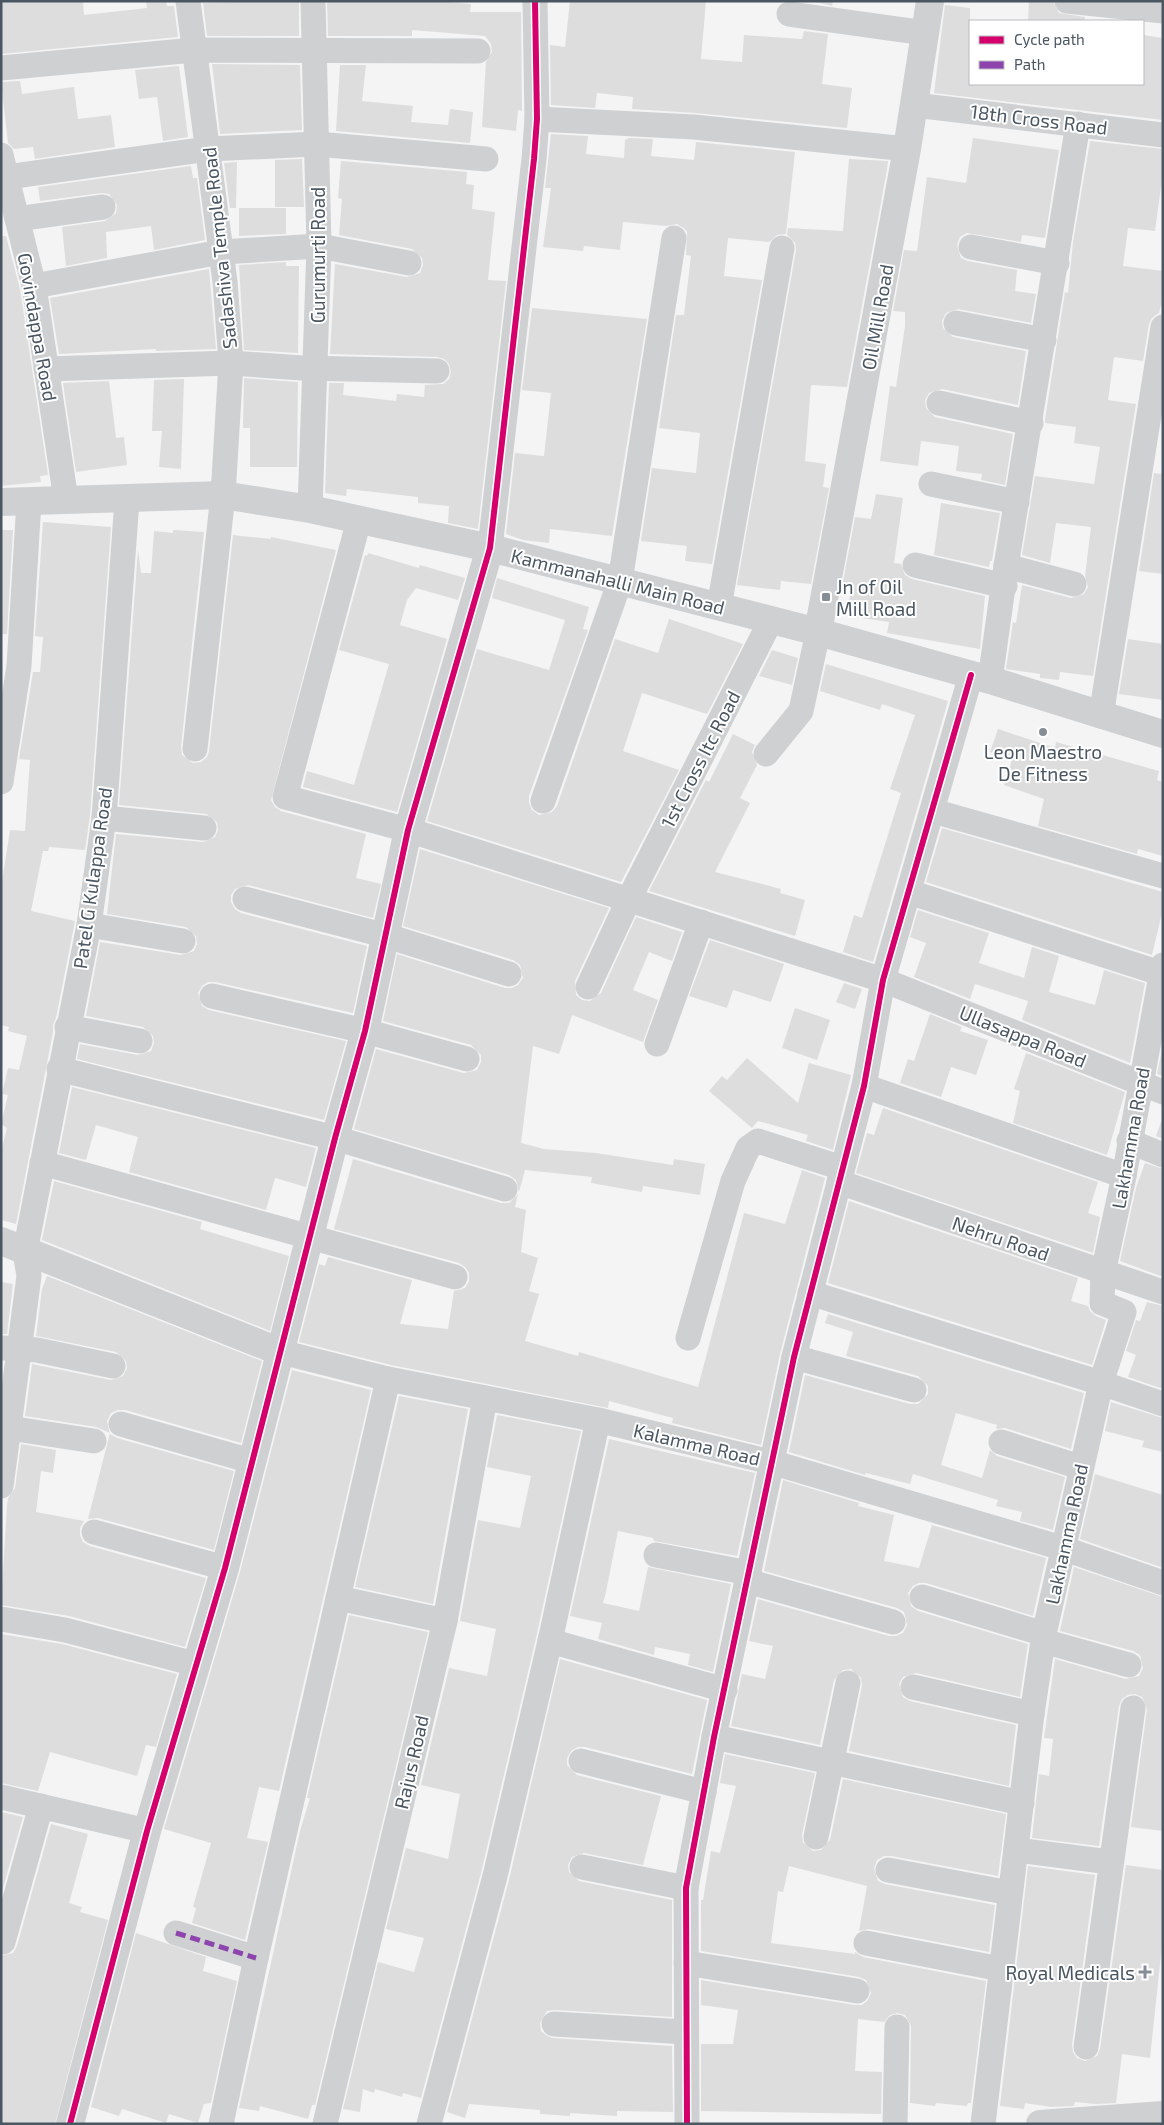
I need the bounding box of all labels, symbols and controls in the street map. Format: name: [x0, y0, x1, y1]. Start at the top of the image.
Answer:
legend: [969, 20, 1144, 85]
text: Cycle path: [1014, 30, 1085, 48]
text: Path: [1014, 55, 1045, 73]
street label: 18th Cross Road: [969, 99, 1109, 139]
street label: Sadashiva Temple Road: [197, 146, 241, 350]
street label: Gurumurti Road: [306, 187, 329, 323]
street label: Govindappa Road: [14, 251, 62, 403]
street label: Oil Mill Road: [856, 262, 898, 372]
street label: Kammanahalli Main Road: [509, 543, 727, 619]
place label: Jn of Oil Mill Road: [836, 575, 916, 620]
marker: Jn of Oil Mill Road: [820, 591, 832, 603]
street label: 1st Cross Itc Road: [656, 687, 744, 831]
marker: Leon Maestro De Fitness: [1037, 726, 1049, 738]
place label: Leon Maestro De Fitness: [984, 740, 1102, 785]
street label: Patel G Kulappa Road: [68, 786, 116, 970]
street label: Ullasappa Road: [956, 1000, 1090, 1072]
street label: Lakhamma Road: [1106, 1066, 1154, 1210]
street label: Nehru Road: [949, 1211, 1053, 1265]
street label: Kalamma Road: [631, 1418, 763, 1470]
street label: Lakhamma Road: [1040, 1462, 1092, 1606]
street label: Rajus Road: [389, 1713, 433, 1811]
place label: Royal Medicals: [1005, 1961, 1135, 1984]
marker: Royal Medicals: [1139, 1966, 1151, 1978]

